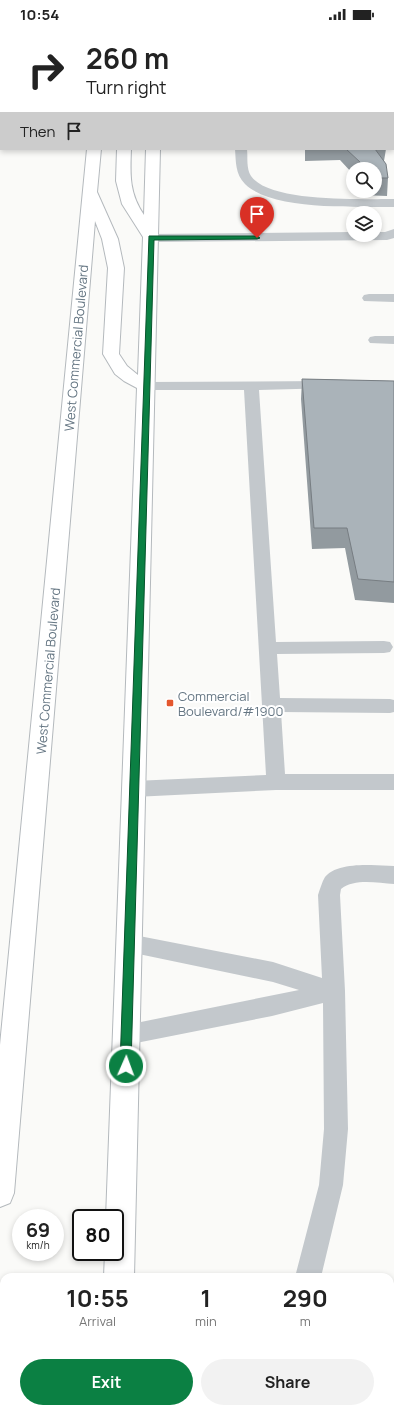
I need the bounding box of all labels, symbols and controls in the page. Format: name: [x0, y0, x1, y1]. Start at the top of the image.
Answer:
text: 10:54: [20, 4, 60, 25]
text: 260 m: [86, 39, 169, 77]
icon: right: [20, 44, 72, 96]
text: Turn right: [86, 75, 167, 99]
icon: arrive: [63, 120, 85, 142]
text: Then: [20, 121, 55, 142]
map controls: [346, 162, 382, 242]
button: search: [346, 162, 382, 198]
pin: [240, 197, 274, 238]
icon: arrive: [246, 203, 268, 225]
button: layers: [346, 206, 382, 242]
street label: West Commercial Boulevard: [60, 264, 92, 432]
street label: West Commercial Boulevard: [32, 587, 64, 755]
place label: Commercial Boulevard/#1900: [178, 687, 284, 720]
marker: Commercial Boulevard/#1900: [165, 698, 175, 708]
position arrow: [105, 1045, 147, 1087]
speed limit sign: 80: [72, 1209, 124, 1261]
text: 69: [26, 1216, 50, 1243]
text: km/h: [26, 1238, 50, 1252]
text: 10:55: [66, 1281, 129, 1314]
text: 1: [201, 1281, 211, 1314]
text: 290: [283, 1281, 328, 1314]
text: Arrival: [79, 1312, 116, 1330]
text: min: [195, 1312, 217, 1330]
text: m: [300, 1312, 311, 1330]
button: Exit: [20, 1359, 193, 1405]
button: Share: [201, 1359, 374, 1405]

